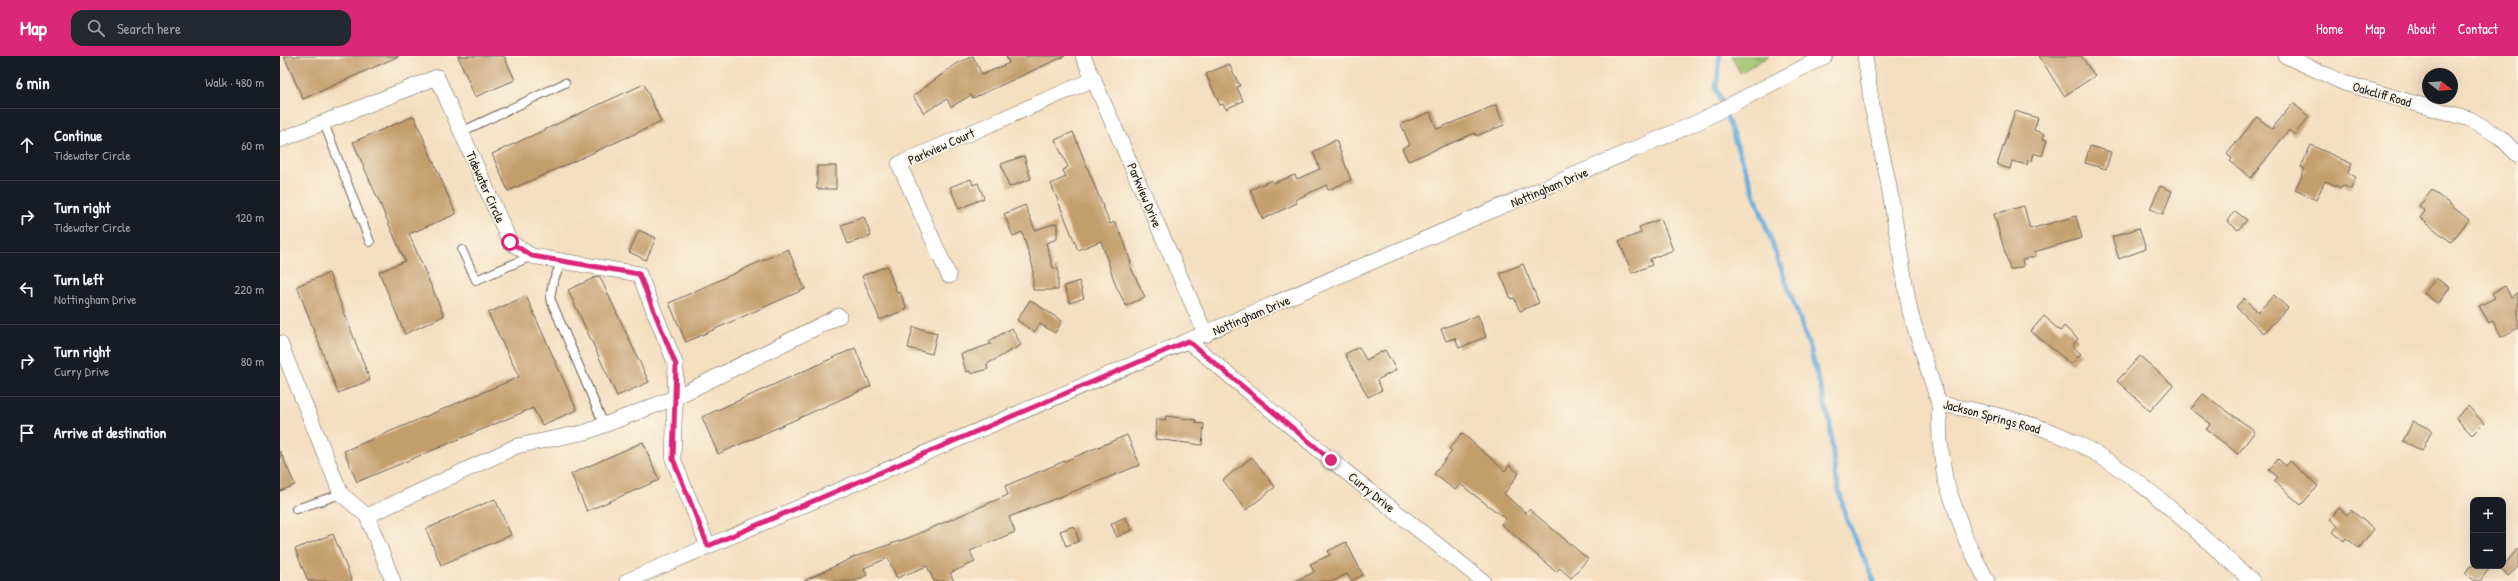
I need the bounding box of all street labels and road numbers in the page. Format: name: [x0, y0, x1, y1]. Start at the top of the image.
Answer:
street label: Oakcliff Road: [2351, 77, 2413, 111]
street label: Parkview Court: [905, 123, 978, 169]
street label: Tidewater Circle: [462, 148, 510, 226]
street label: Parkview Drive: [1123, 160, 1167, 230]
street label: Nottingham Drive: [1507, 163, 1591, 211]
street label: Nottingham Drive: [1209, 291, 1293, 339]
street label: Jackson Springs Road: [1941, 394, 2043, 438]
street label: Curry Drive: [1345, 468, 1399, 516]

